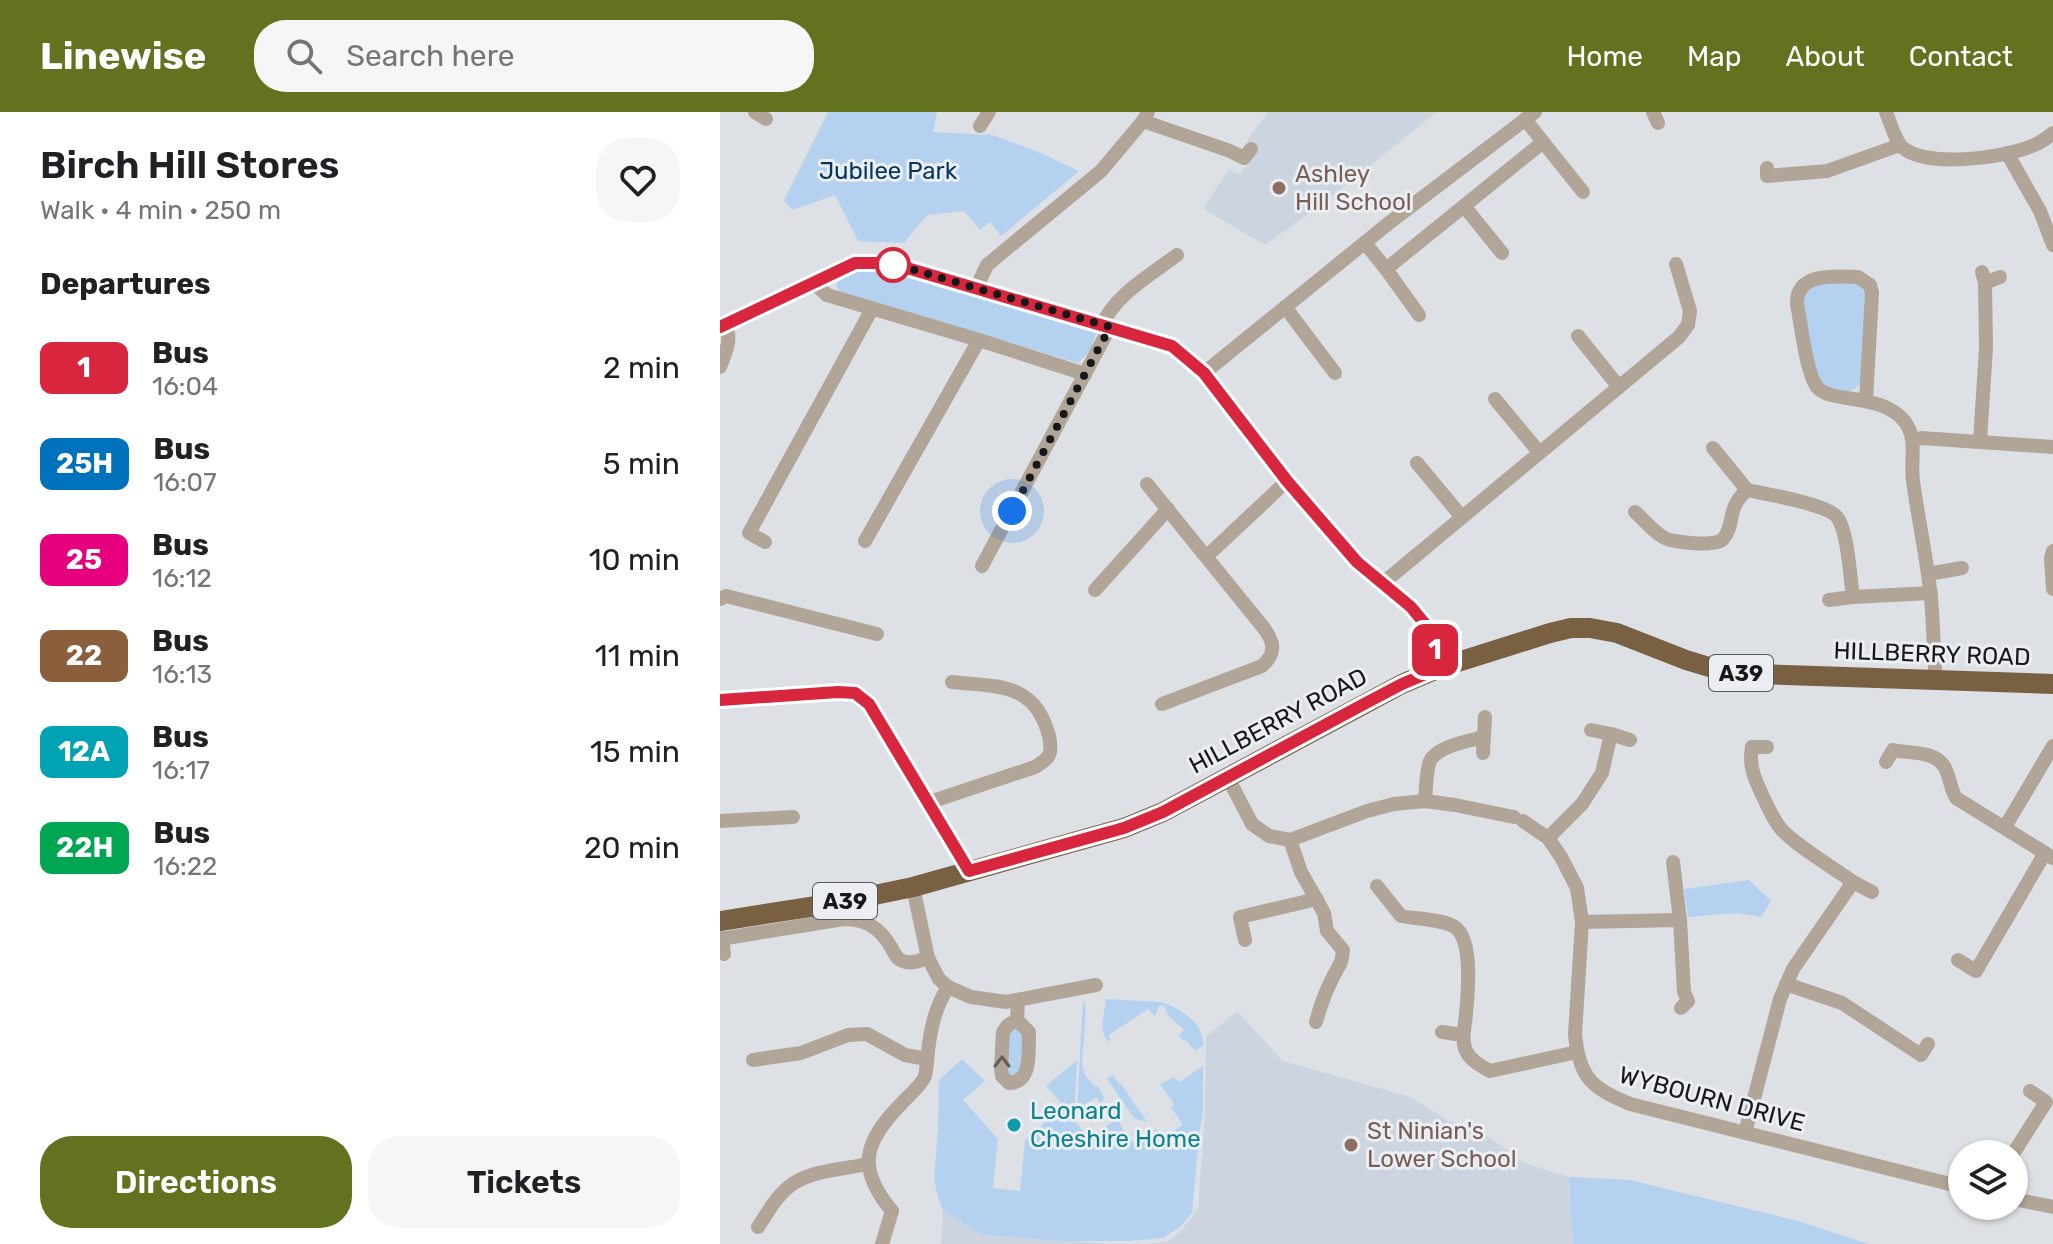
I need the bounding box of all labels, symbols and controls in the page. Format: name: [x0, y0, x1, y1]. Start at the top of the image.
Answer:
search box: [254, 20, 814, 92]
text: Linewise: [40, 33, 206, 79]
icon: search: [282, 34, 326, 78]
text: Search here: [346, 38, 515, 74]
text: Home: [1566, 40, 1643, 73]
text: Map: [1687, 40, 1741, 73]
text: About: [1785, 40, 1865, 73]
text: Contact: [1909, 40, 2013, 73]
button: heart: [596, 138, 680, 222]
text: Birch Hill Stores: [40, 142, 339, 188]
park label: Jubilee Park: [819, 157, 958, 185]
place label: Ashley Hill School: [1295, 160, 1412, 216]
marker: Ashley Hill School: [1270, 179, 1288, 197]
text: Walk · 4 min · 250 m: [40, 195, 281, 226]
unlabelled marker: [876, 248, 910, 282]
text: Departures: [40, 266, 211, 302]
text: Bus: [152, 335, 209, 371]
text: 2 min: [603, 350, 680, 386]
text: 1: [77, 351, 91, 384]
text: 16:04: [152, 371, 218, 402]
text: Bus: [153, 431, 210, 467]
text: 5 min: [603, 446, 680, 482]
text: 25H: [56, 447, 113, 480]
text: 16:07: [153, 467, 216, 498]
your location: [992, 491, 1032, 531]
text: Bus: [152, 527, 209, 563]
text: 10 min: [589, 542, 680, 578]
text: 25: [66, 543, 102, 576]
text: 16:12: [152, 563, 212, 594]
text: Bus: [152, 623, 209, 659]
line badge: 1: [1409, 624, 1461, 676]
text: 1: [1428, 633, 1442, 666]
street label: HILLBERRY ROAD: [1833, 637, 2031, 671]
text: 11 min: [595, 638, 680, 674]
text: 22: [66, 639, 102, 672]
road number: A39: [1709, 655, 1773, 691]
text: 16:13: [152, 659, 212, 690]
street label: HILLBERRY ROAD: [1184, 662, 1372, 780]
text: Bus: [152, 719, 209, 755]
text: 15 min: [590, 734, 680, 770]
text: 12A: [58, 735, 110, 768]
text: 16:17: [152, 755, 210, 786]
text: Bus: [153, 815, 210, 851]
text: 20 min: [584, 830, 680, 866]
text: 22H: [56, 831, 113, 864]
text: 16:22: [153, 851, 217, 882]
road number: A39: [813, 883, 877, 919]
one-way arrow: [993, 1055, 1011, 1068]
street label: WYBOURN DRIVE: [1616, 1061, 1808, 1137]
place label: Leonard Cheshire Home: [1030, 1097, 1201, 1153]
marker: Leonard Cheshire Home: [1005, 1116, 1023, 1134]
place label: St Ninian's Lower School: [1367, 1117, 1517, 1173]
button: Directions: [40, 1136, 352, 1228]
button: Tickets: [368, 1136, 680, 1228]
marker: St Ninian's Lower School: [1342, 1136, 1360, 1154]
map controls: [1948, 1140, 2028, 1220]
button: layers: [1948, 1140, 2028, 1220]

